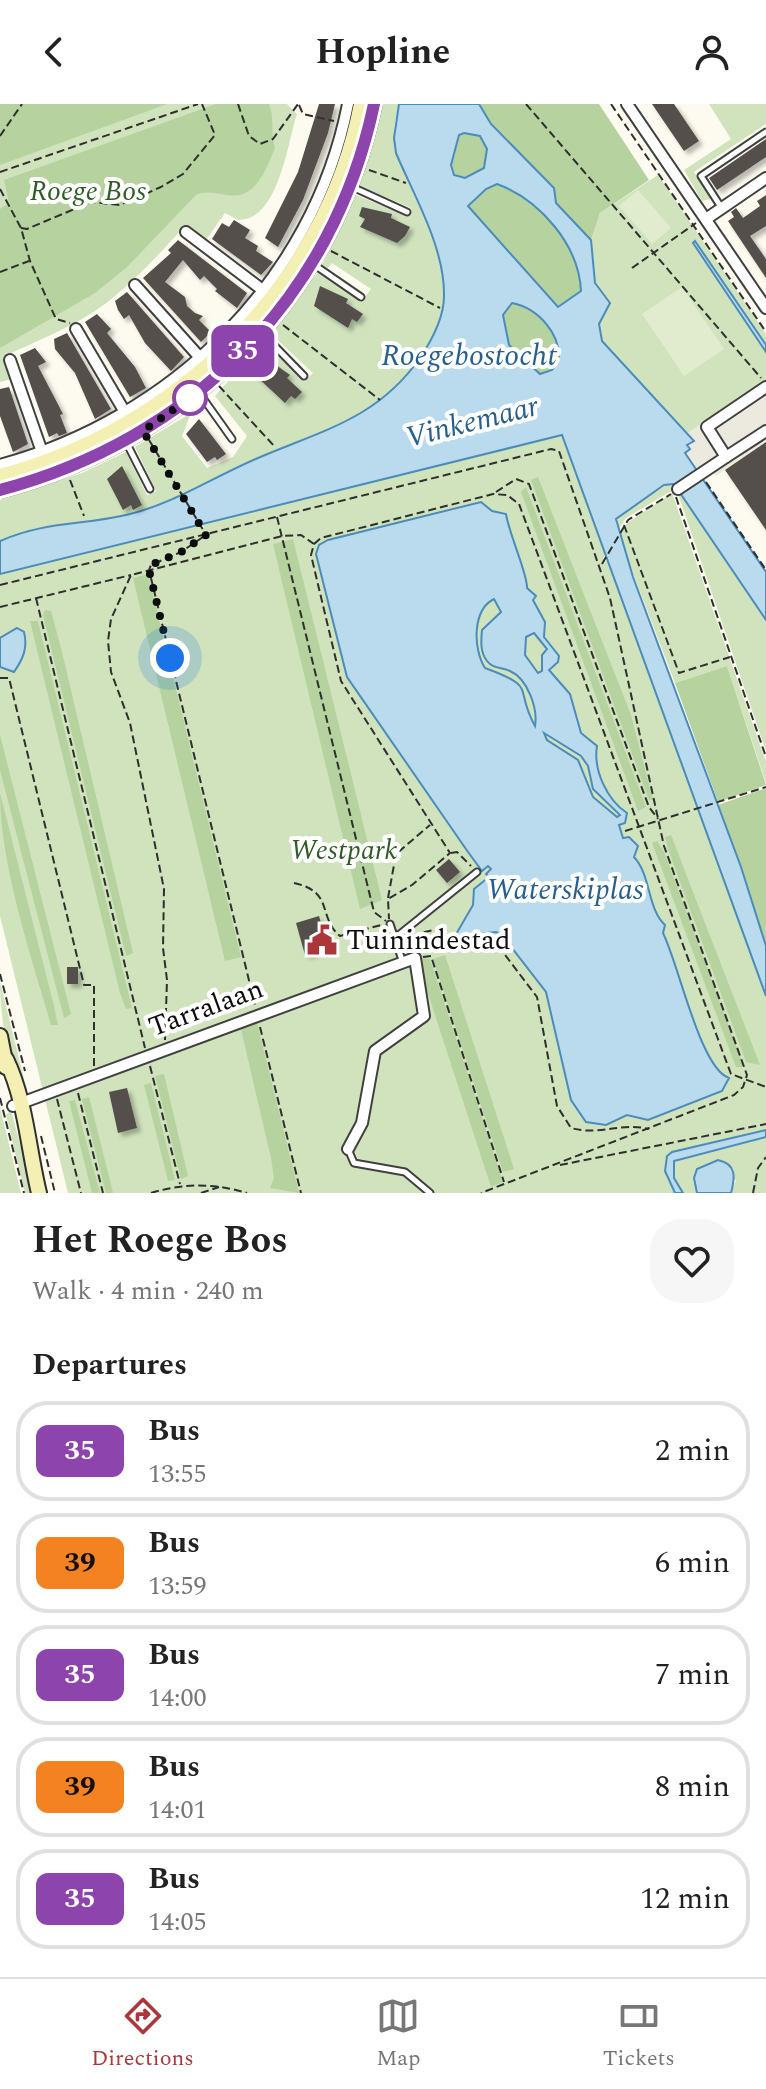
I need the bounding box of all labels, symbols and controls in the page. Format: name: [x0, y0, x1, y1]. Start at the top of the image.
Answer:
text: Hopline: [316, 25, 450, 80]
icon: back: [32, 30, 76, 74]
icon: person: [690, 30, 734, 74]
park label: Roege Bos: [30, 170, 146, 213]
line badge: 35: [207, 325, 279, 377]
text: 35: [227, 329, 259, 372]
water label: Roegebostocht: [381, 333, 557, 379]
unlabelled marker: [173, 381, 207, 415]
water label: Vinkemaar: [401, 383, 544, 461]
your location: [150, 638, 190, 678]
park label: Westpark: [290, 829, 398, 872]
water label: Waterskiplas: [486, 867, 644, 913]
place label: Tuinindestad: [346, 919, 511, 962]
public building icon: Tuinindestad: [305, 923, 339, 957]
street label: Tarralaan: [143, 967, 269, 1049]
text: Het Roege Bos: [32, 1212, 288, 1270]
button: heart: [650, 1219, 734, 1303]
text: Walk · 4 min · 240 m: [32, 1271, 264, 1311]
text: Departures: [32, 1342, 187, 1388]
text: Bus: [148, 1408, 200, 1454]
text: 2 min: [655, 1428, 730, 1474]
text: 35: [64, 1429, 96, 1472]
text: 13:55: [148, 1454, 207, 1494]
text: Bus: [148, 1520, 200, 1566]
text: 6 min: [655, 1540, 730, 1586]
text: 39: [64, 1541, 96, 1584]
text: 13:59: [148, 1566, 207, 1606]
text: Bus: [148, 1632, 200, 1678]
text: 7 min: [655, 1652, 730, 1698]
text: 35: [64, 1653, 96, 1696]
text: 14:00: [148, 1678, 207, 1718]
text: Bus: [148, 1744, 200, 1790]
text: 8 min: [655, 1764, 730, 1810]
text: 39: [64, 1765, 96, 1808]
text: 14:01: [148, 1790, 207, 1830]
text: Bus: [148, 1856, 200, 1902]
text: 12 min: [640, 1876, 730, 1922]
text: 35: [64, 1877, 96, 1920]
text: 14:05: [148, 1902, 207, 1942]
tab: Directions: [91, 1994, 194, 2075]
tab: Map: [376, 1994, 421, 2075]
tab: Tickets: [603, 1994, 675, 2075]

